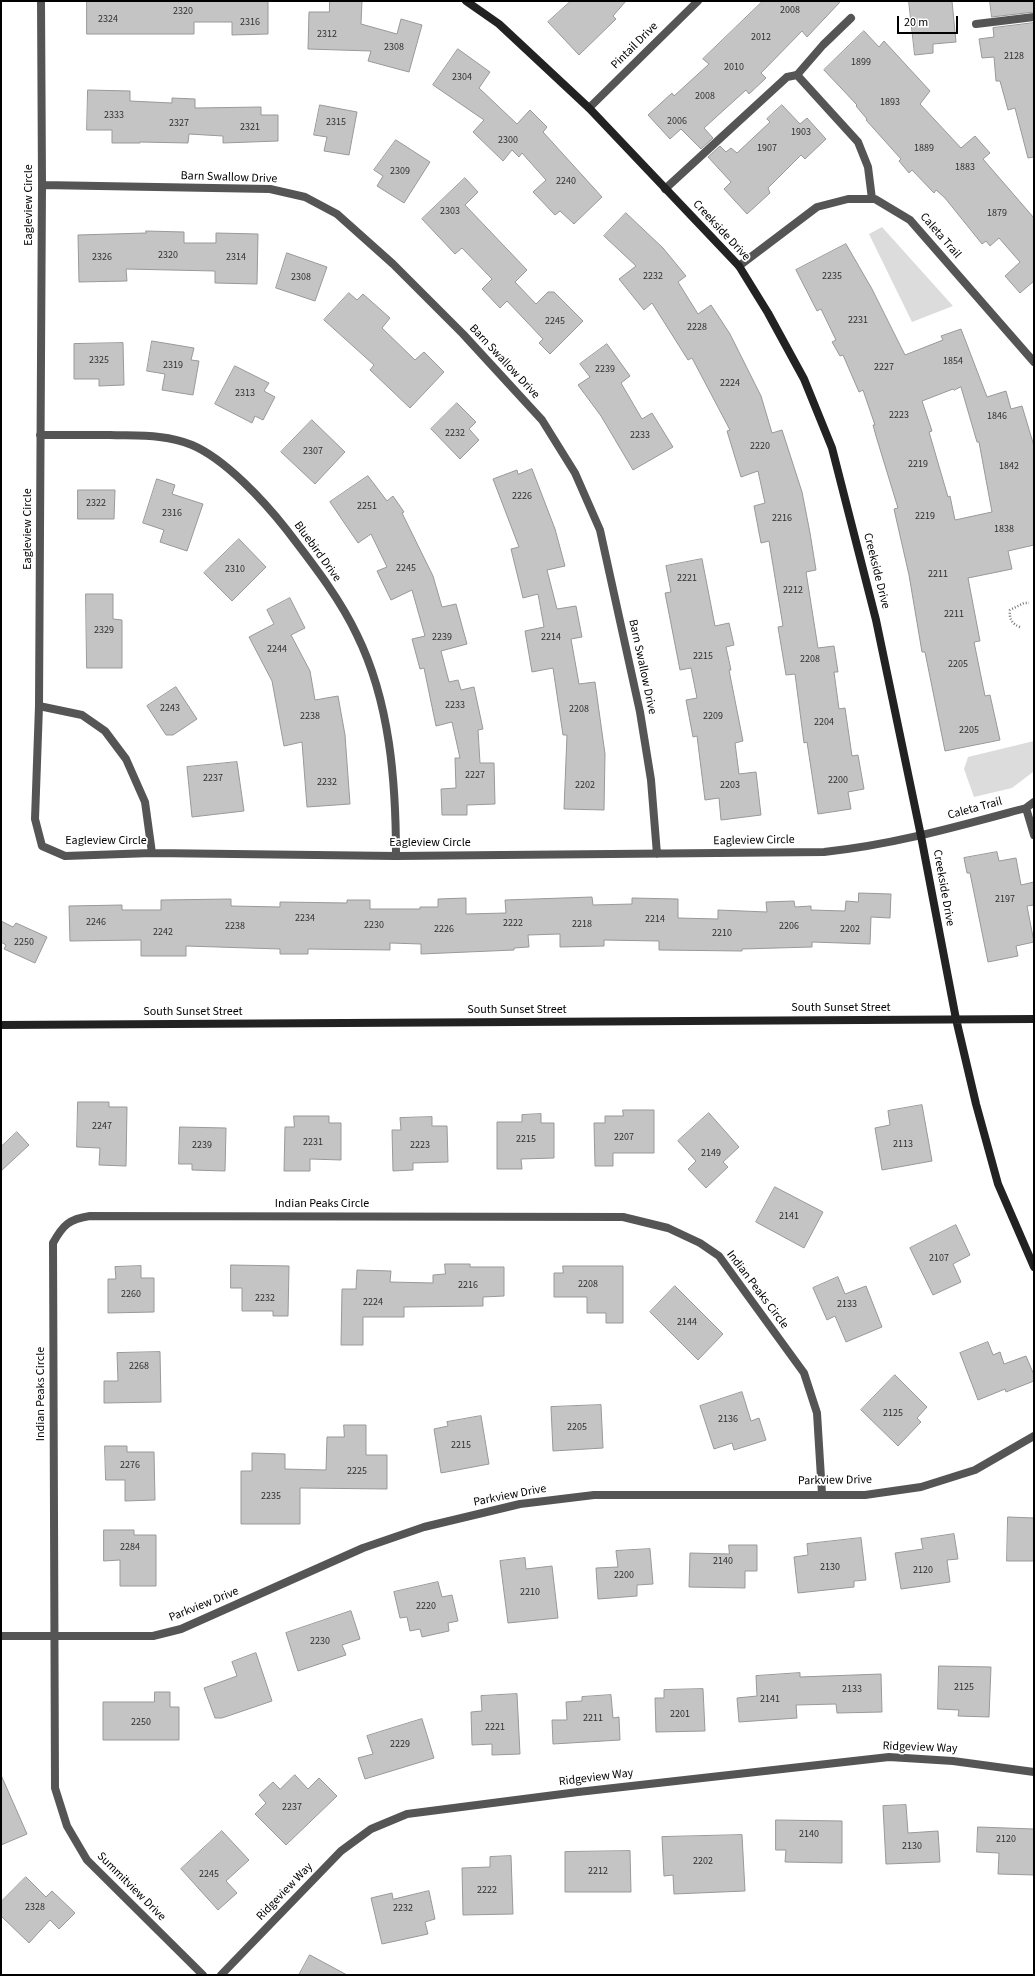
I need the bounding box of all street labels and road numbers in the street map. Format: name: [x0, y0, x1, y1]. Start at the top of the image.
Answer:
street label: Pintail Drive: [608, 19, 662, 73]
street label: Eagleview Circle: [22, 164, 36, 246]
street label: Barn Swallow Drive: [180, 169, 278, 187]
street label: Creekside Drive: [689, 198, 753, 264]
street label: Caleta Trail: [916, 210, 964, 262]
street label: Barn Swallow Drive: [466, 322, 542, 402]
street label: Eagleview Circle: [21, 488, 35, 570]
street label: Bluebird Drive: [290, 519, 344, 585]
street label: Creekside Drive: [860, 532, 892, 610]
street label: Barn Swallow Drive: [625, 618, 659, 716]
street label: Caleta Trail: [946, 795, 1004, 823]
street label: Eagleview Circle: [713, 833, 795, 849]
street label: Eagleview Circle: [65, 834, 147, 848]
street label: Eagleview Circle: [389, 836, 471, 850]
street label: Creekside Drive: [929, 848, 957, 928]
street label: South Sunset Street: [791, 1001, 891, 1015]
street label: South Sunset Street: [467, 1003, 567, 1017]
street label: South Sunset Street: [143, 1005, 243, 1019]
street label: Indian Peaks Circle: [275, 1197, 369, 1211]
street label: Indian Peaks Circle: [723, 1248, 791, 1332]
street label: Indian Peaks Circle: [34, 1347, 48, 1441]
street label: Parkview Drive: [798, 1473, 872, 1489]
street label: Parkview Drive: [472, 1482, 548, 1510]
street label: Parkview Drive: [167, 1584, 241, 1626]
street label: Ridgeview Way: [882, 1739, 958, 1757]
street label: Ridgeview Way: [558, 1766, 634, 1790]
street label: Summitview Drive: [94, 1850, 168, 1924]
street label: Ridgeview Way: [254, 1860, 316, 1924]

